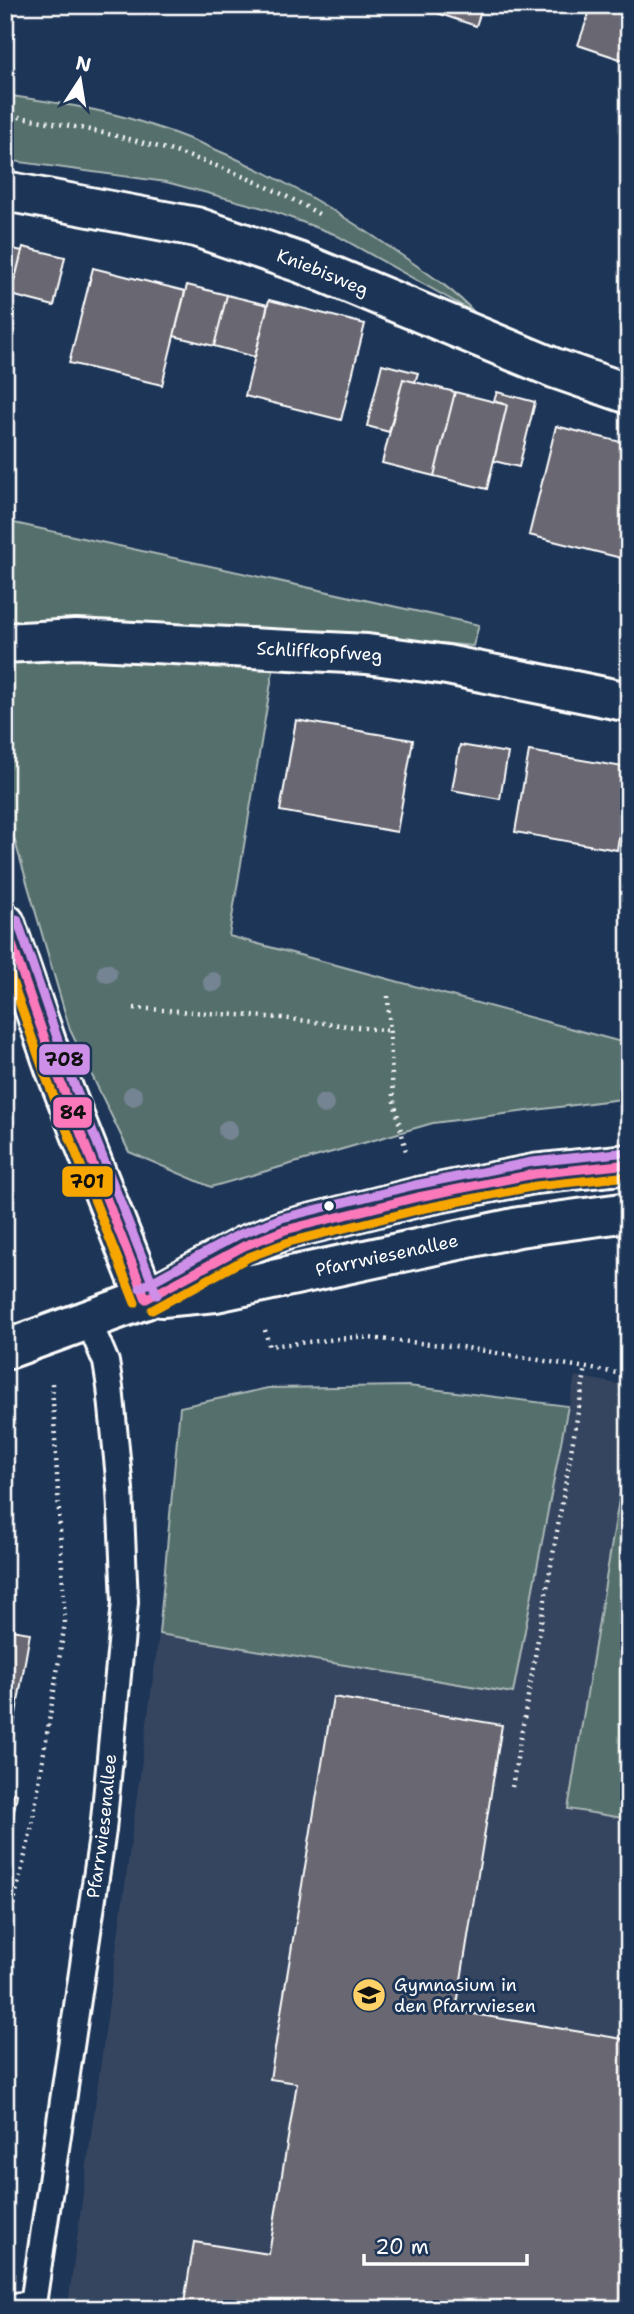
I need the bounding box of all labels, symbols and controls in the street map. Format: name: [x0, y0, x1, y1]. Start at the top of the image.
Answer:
north arrow: [46, 46, 116, 116]
text: N: [73, 50, 93, 78]
street label: Kniebisweg: [274, 244, 372, 302]
street label: Schliffkopfweg: [256, 636, 384, 668]
line badge: 708: [38, 1043, 91, 1076]
text: 708: [44, 1047, 84, 1072]
line badge: 84: [52, 1096, 93, 1129]
text: 84: [60, 1100, 87, 1125]
line badge: 701: [61, 1165, 114, 1198]
text: 701: [70, 1169, 104, 1194]
unlabelled marker: [322, 1199, 336, 1213]
street label: Pfarrwiesenallee: [313, 1228, 460, 1282]
street label: Pfarrwiesenallee: [81, 1753, 122, 1900]
place label: Gymnasium in den Pfarrwiesen: [394, 1973, 536, 2018]
school or university icon: Gymnasium in den Pfarrwiesen: [350, 1976, 388, 2014]
scale bar: [364, 2223, 527, 2267]
text: 20 m: [375, 2233, 429, 2261]

